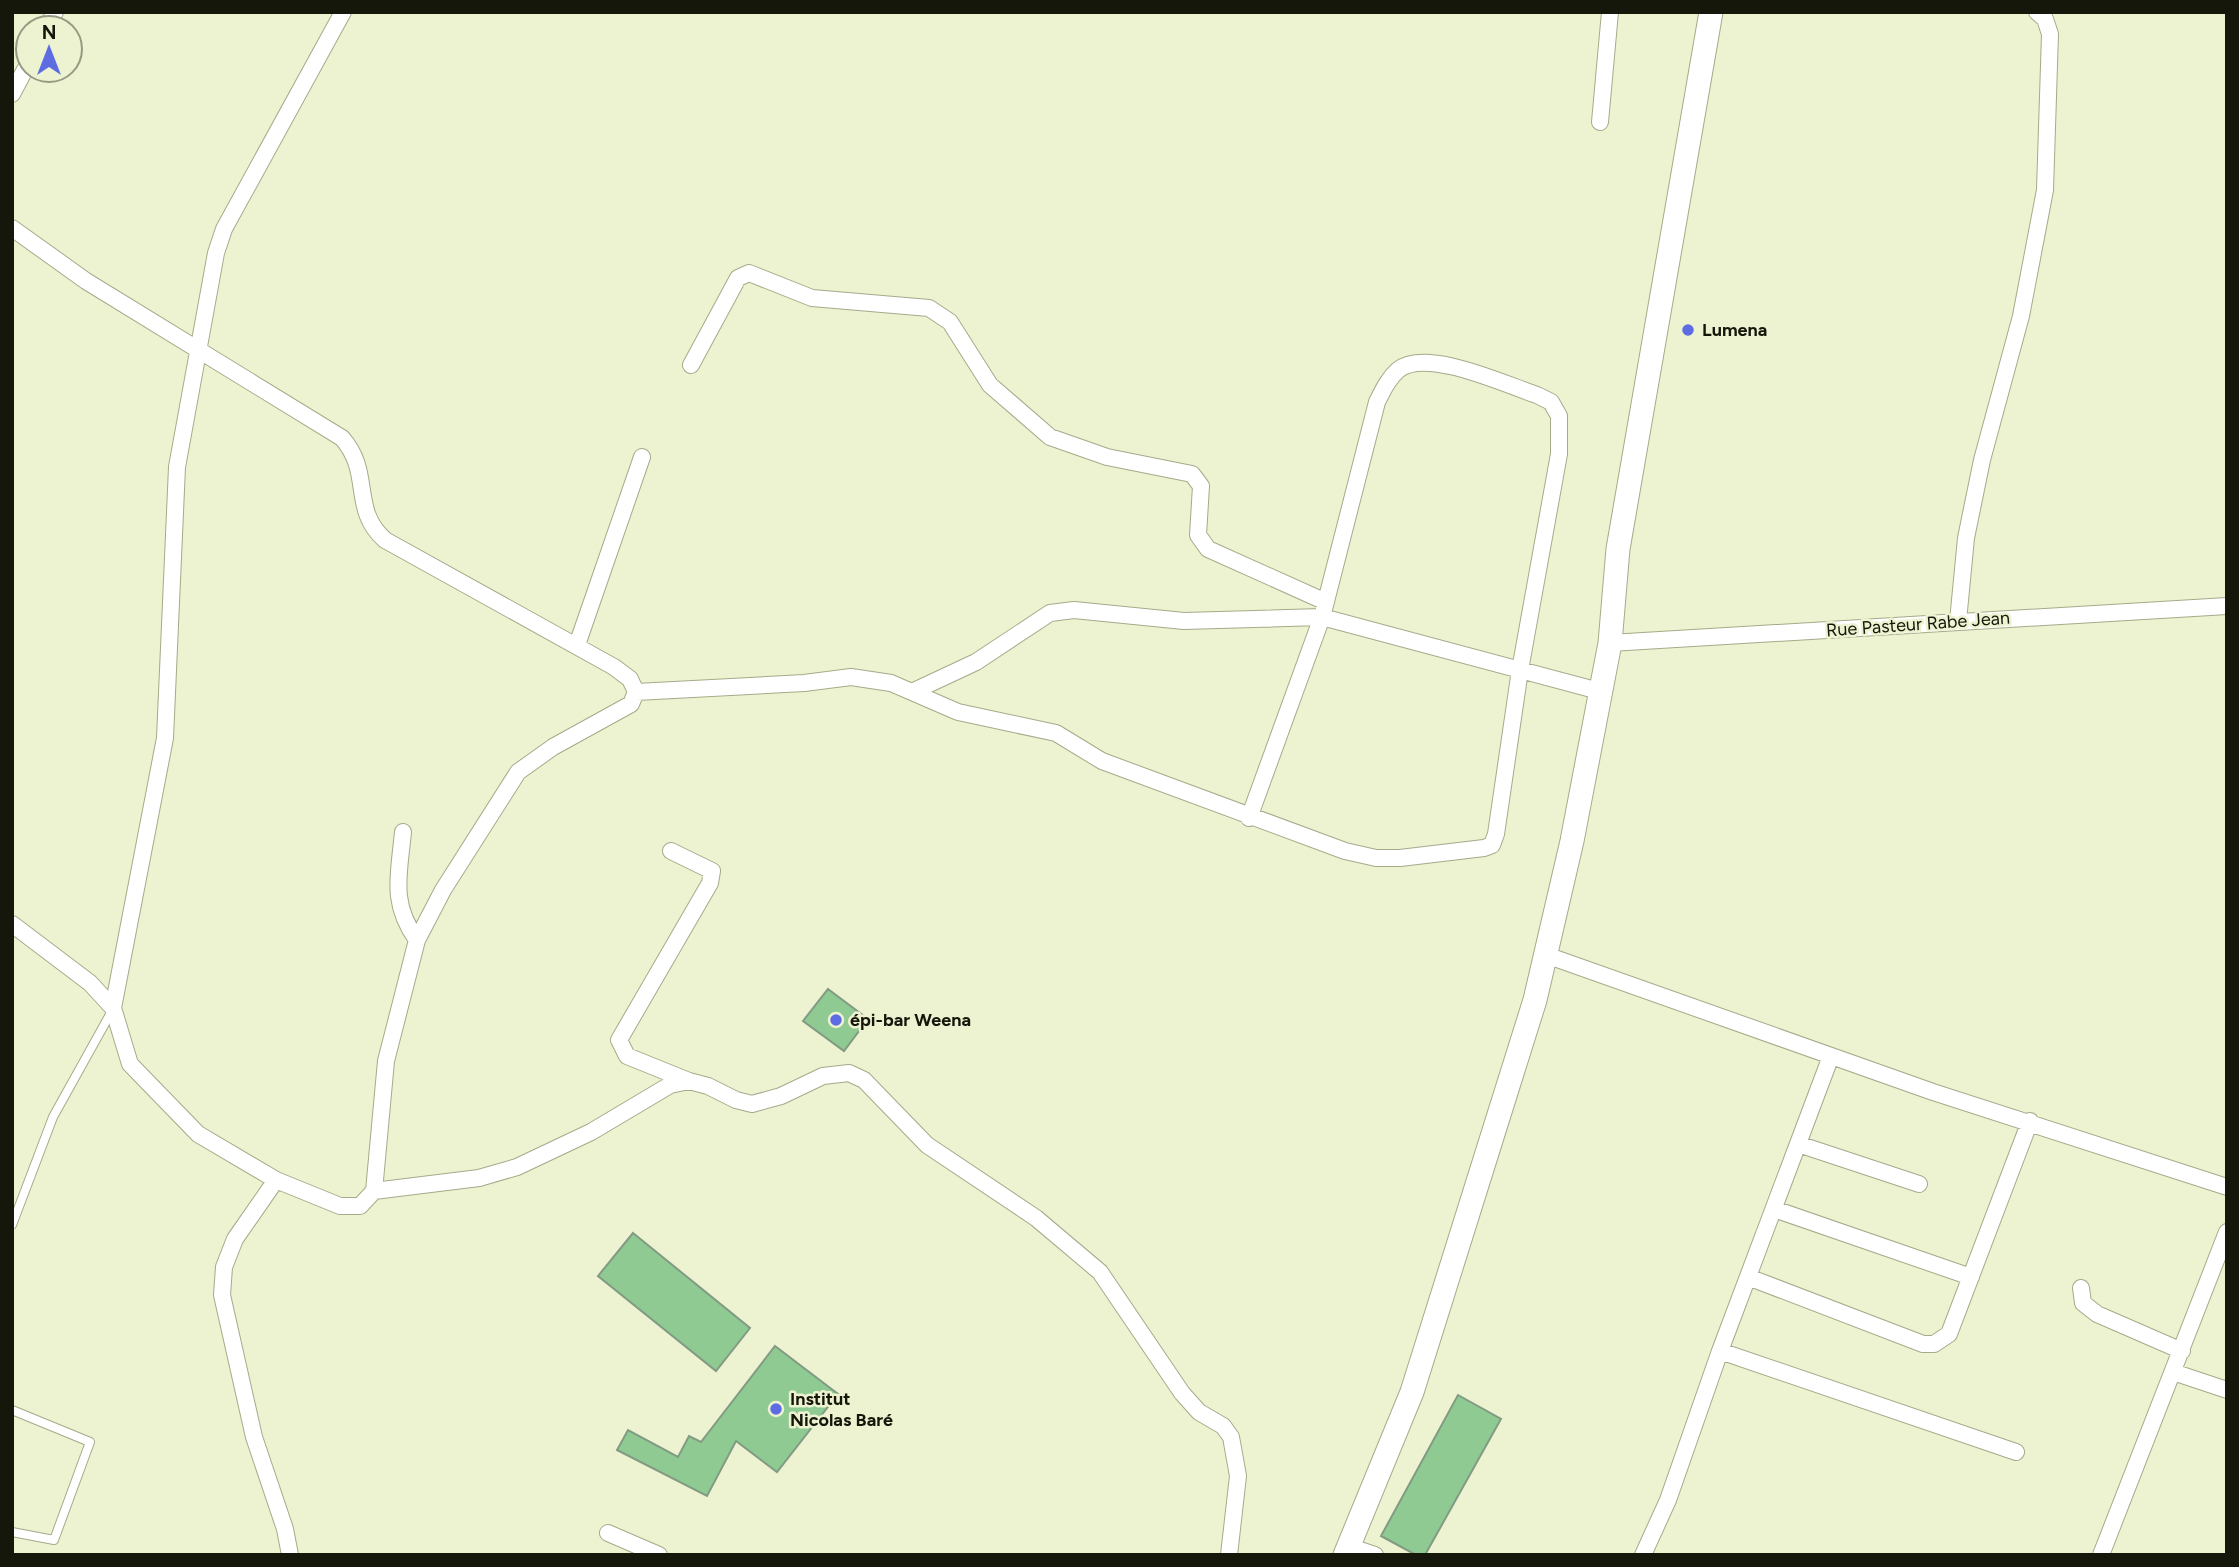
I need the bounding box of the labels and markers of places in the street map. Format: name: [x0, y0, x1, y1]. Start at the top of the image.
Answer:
place label: Lumena: [1702, 319, 1767, 341]
marker: Lumena: [1680, 322, 1696, 338]
place label: épi-bar Weena: [850, 1009, 971, 1031]
marker: épi-bar Weena: [828, 1012, 844, 1028]
place label: Institut Nicolas Baré: [790, 1388, 893, 1431]
marker: Institut Nicolas Baré: [768, 1401, 784, 1417]

